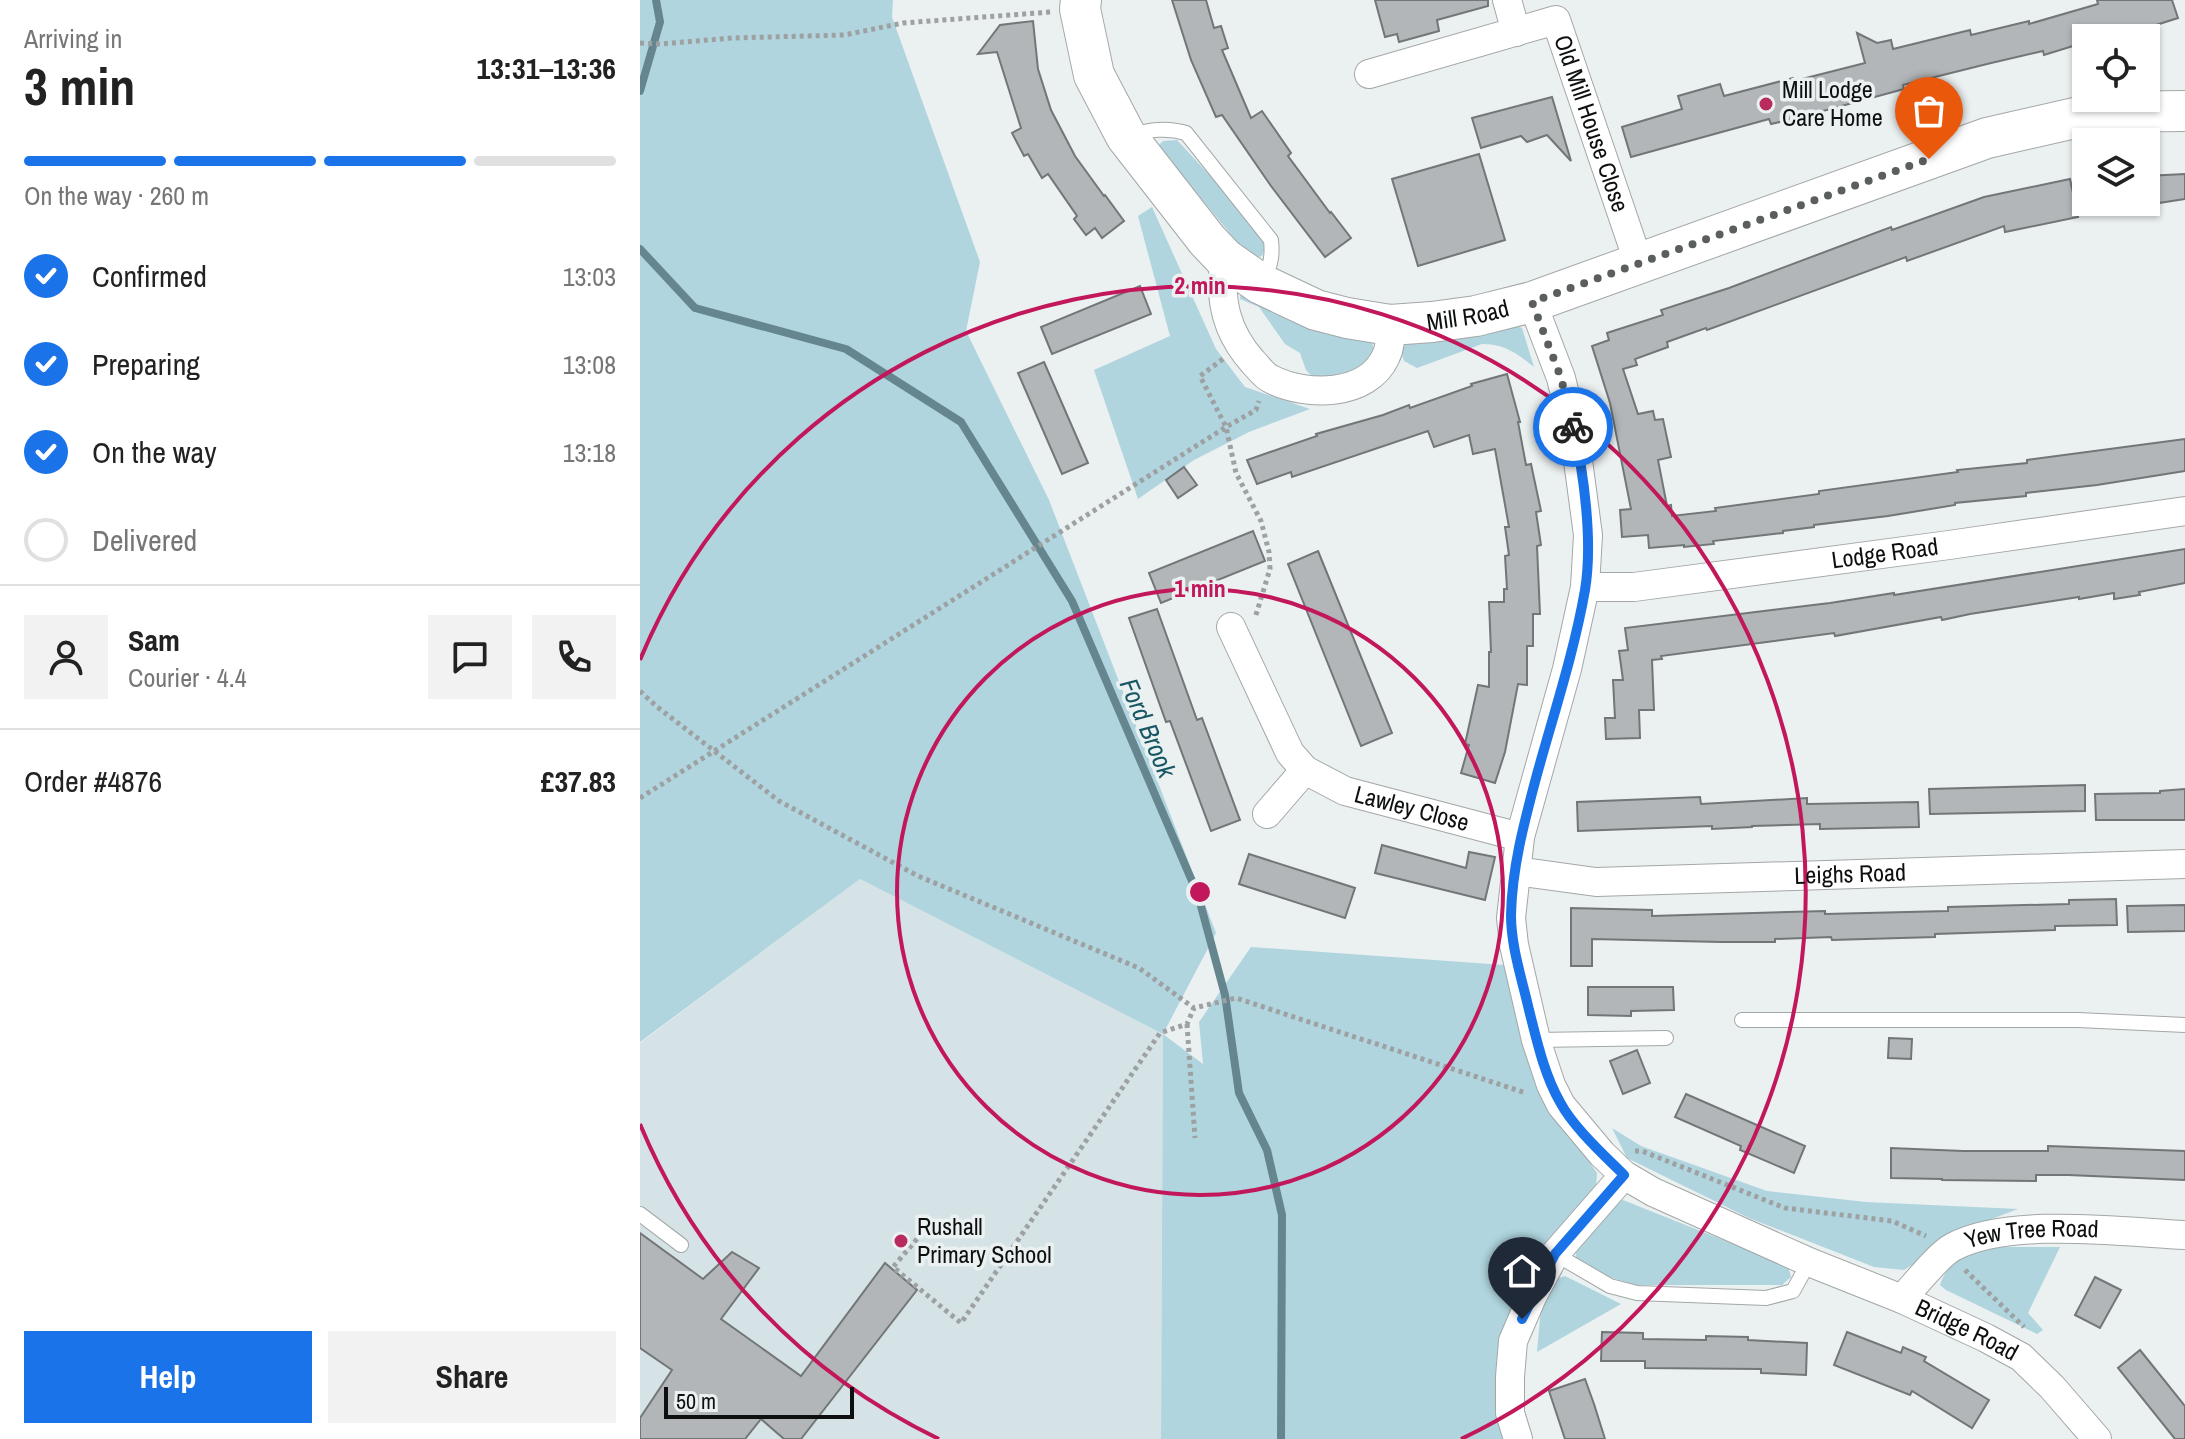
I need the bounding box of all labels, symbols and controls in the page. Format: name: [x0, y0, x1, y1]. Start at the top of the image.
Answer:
text: Arriving in: [24, 21, 122, 56]
map controls: [2072, 24, 2160, 216]
button: locate: [2072, 24, 2160, 112]
street label: Old Mill House Close: [1547, 30, 1637, 216]
text: 13:31–13:36: [477, 48, 616, 88]
text: 3 min: [24, 51, 135, 121]
place label: Mill Lodge Care Home: [1782, 73, 1883, 133]
pin: [1895, 77, 1963, 159]
icon: bag: [1907, 89, 1951, 133]
marker: Mill Lodge Care Home: [1757, 95, 1775, 113]
button: layers: [2072, 128, 2160, 216]
text: On the way · 260 m: [24, 178, 209, 213]
icon: check: [24, 254, 68, 298]
text: Confirmed: [92, 256, 207, 296]
text: 13:03: [563, 259, 616, 294]
text: 2 min: [1174, 269, 1226, 301]
street label: Mill Road: [1424, 291, 1512, 338]
icon: check: [24, 342, 68, 386]
text: Preparing: [92, 344, 200, 384]
text: 13:08: [563, 347, 616, 382]
courier: [1533, 387, 1613, 467]
icon: bike: [1551, 405, 1595, 449]
icon: check: [24, 430, 68, 474]
text: On the way: [92, 432, 216, 472]
text: 13:18: [563, 435, 616, 470]
text: Delivered: [92, 520, 197, 560]
street label: Lodge Road: [1829, 530, 1940, 576]
text: 1 min: [1174, 572, 1226, 604]
button: person: [24, 615, 108, 699]
button: chat: [428, 615, 512, 699]
button: phone: [532, 615, 616, 699]
text: Sam: [128, 620, 180, 660]
text: Courier · 4.4: [128, 660, 247, 695]
water label: Ford Brook: [1112, 673, 1186, 784]
text: Order #4876: [24, 761, 162, 801]
text: £37.83: [541, 761, 616, 801]
street label: Lawley Close: [1351, 777, 1473, 838]
street label: Leighs Road: [1794, 856, 1906, 891]
centre of rings: [1186, 878, 1214, 906]
place label: Rushall Primary School: [917, 1210, 1052, 1270]
street label: Yew Tree Road: [1960, 1212, 2099, 1255]
marker: Rushall Primary School: [892, 1232, 910, 1250]
pin: [1488, 1237, 1556, 1319]
icon: home: [1500, 1249, 1544, 1293]
street label: Bridge Road: [1911, 1290, 2024, 1368]
button: Help: [24, 1331, 312, 1423]
button: Share: [328, 1331, 616, 1423]
scale bar: [664, 1383, 854, 1419]
text: 50 m: [676, 1386, 716, 1416]

